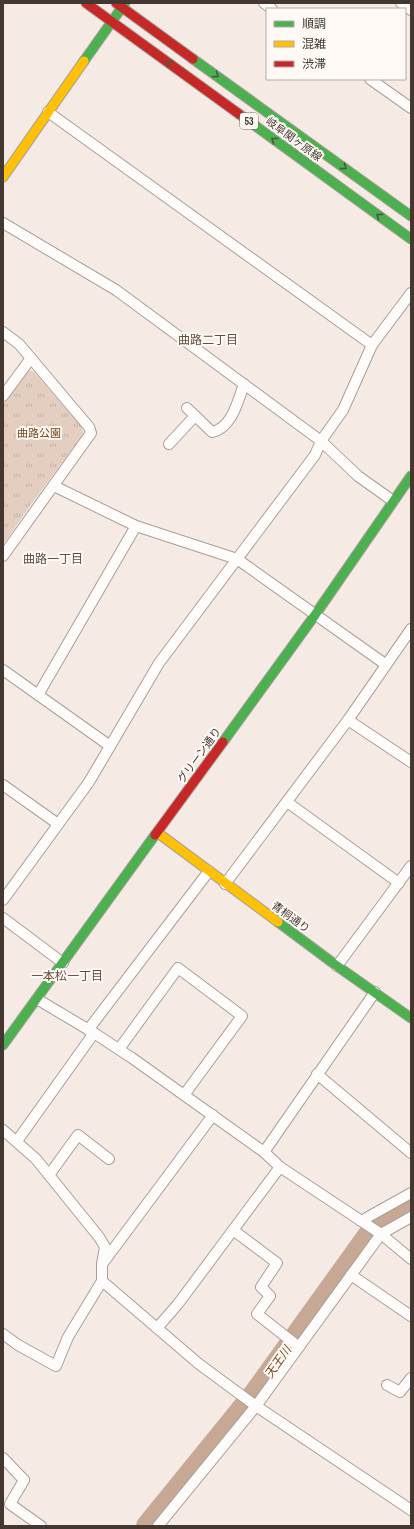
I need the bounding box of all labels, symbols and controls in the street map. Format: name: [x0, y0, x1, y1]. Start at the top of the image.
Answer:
legend: [266, 8, 406, 80]
text: 順調: [302, 16, 326, 32]
text: 混雑: [302, 36, 326, 52]
text: 渋滞: [302, 56, 326, 72]
one-way arrow: [167, 61, 174, 68]
one-way arrow: [212, 70, 219, 78]
road number: 53: [240, 113, 258, 129]
street label: 岐阜関ヶ原線: [263, 114, 325, 164]
one-way arrow: [272, 138, 279, 145]
one-way arrow: [340, 163, 347, 170]
one-way arrow: [377, 214, 384, 221]
district label: 曲路二丁目: [178, 332, 238, 348]
park label: 曲路公園: [17, 426, 61, 440]
district label: 曲路一丁目: [23, 551, 83, 567]
street label: グリーン通り: [174, 724, 224, 786]
street label: 青桐通り: [269, 898, 313, 936]
district label: 一本松一丁目: [31, 968, 103, 984]
water label: 天王川: [261, 1341, 296, 1381]

